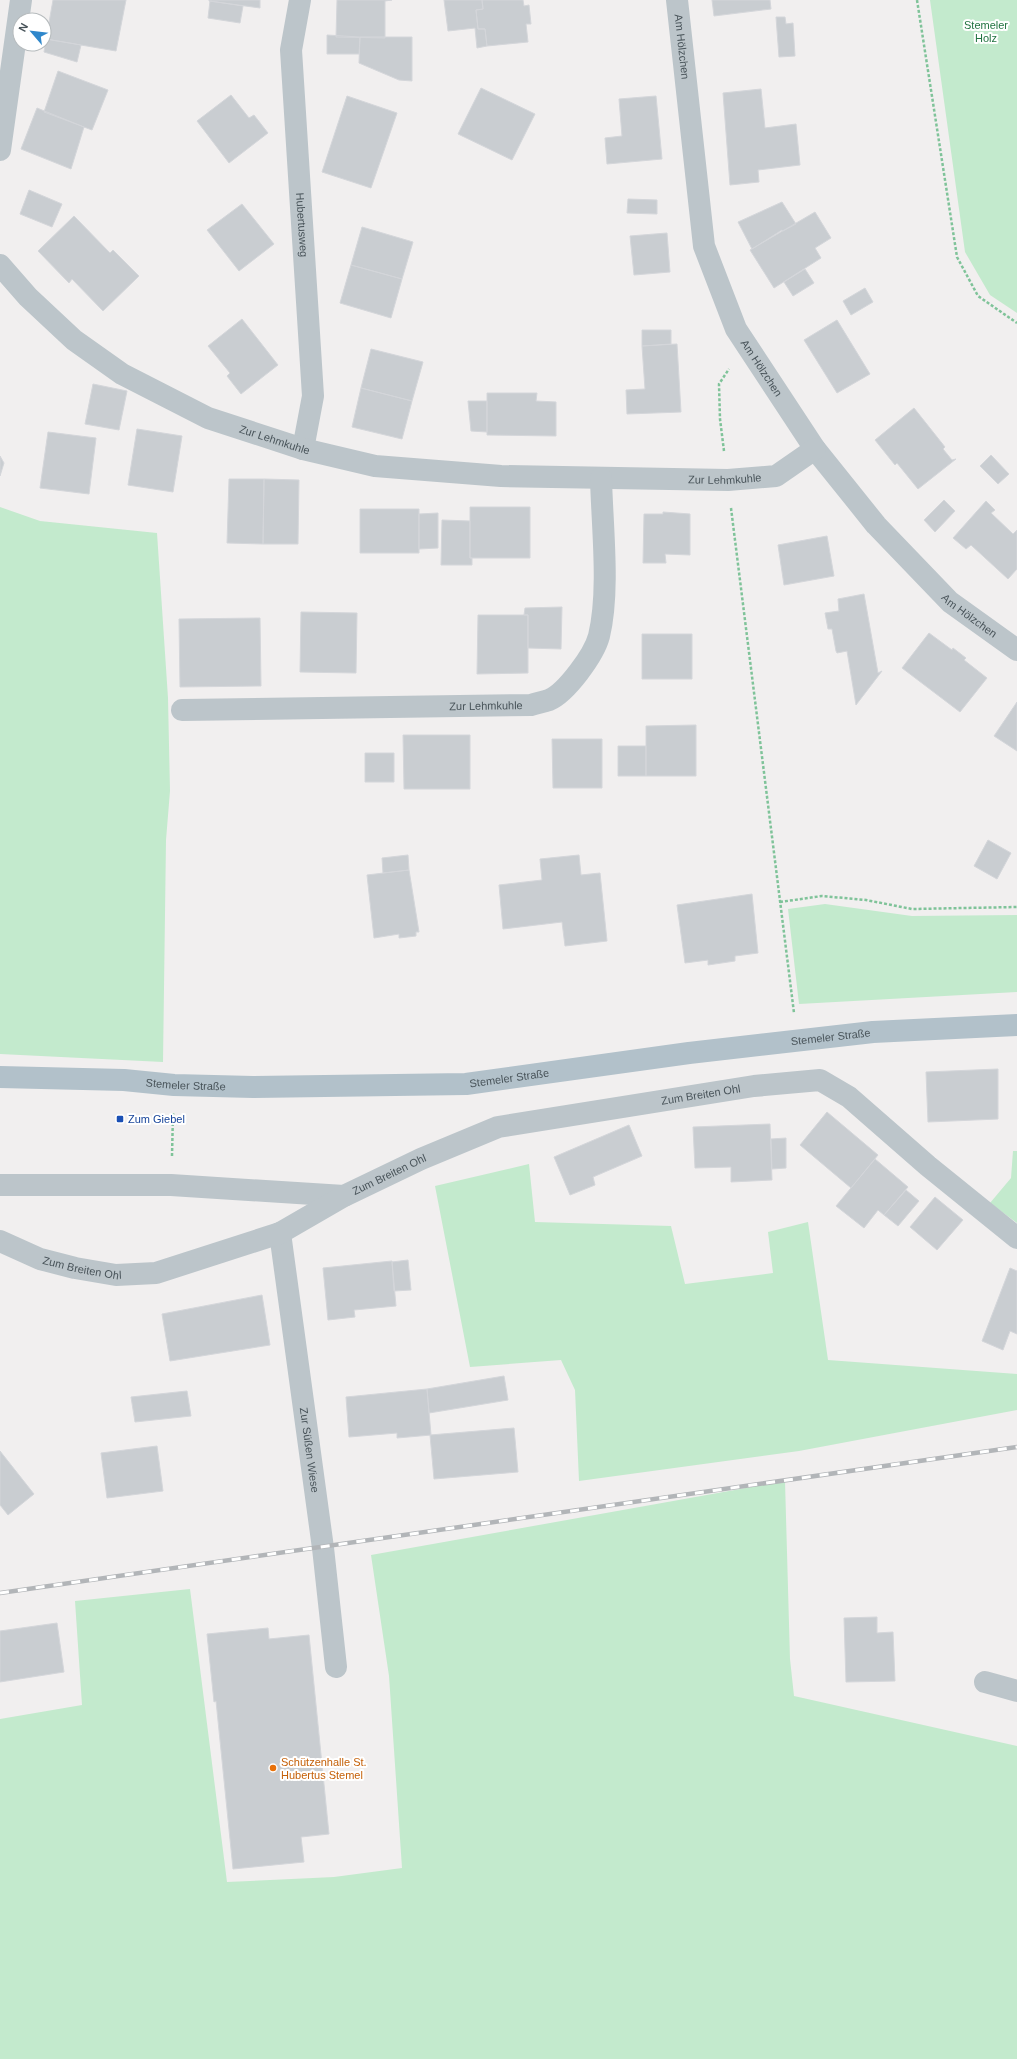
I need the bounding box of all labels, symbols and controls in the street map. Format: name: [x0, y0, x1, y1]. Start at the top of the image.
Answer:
north arrow: [12, 12, 52, 52]
street label: Am Hölzchen: [673, 14, 692, 80]
park label: Stemeler Holz: [964, 19, 1008, 44]
text: N: [16, 21, 30, 34]
street label: Hubertusweg: [294, 192, 310, 258]
street label: Am Hölzchen: [739, 337, 785, 399]
street label: Zur Lehmkuhle: [238, 423, 311, 456]
street label: Zur Lehmkuhle: [688, 471, 762, 486]
street label: Am Hölzchen: [939, 591, 999, 640]
street label: Zur Lehmkuhle: [449, 699, 523, 712]
street label: Stemeler Straße: [790, 1026, 871, 1047]
street label: Stemeler Straße: [469, 1067, 550, 1089]
street label: Stemeler Straße: [145, 1076, 226, 1092]
street label: Zum Breiten Ohl: [660, 1082, 741, 1107]
place label: Zum Giebel: [128, 1113, 185, 1125]
marker: Zum Giebel: [115, 1114, 125, 1124]
street label: Zum Breiten Ohl: [350, 1152, 428, 1197]
street label: Zum Breiten Ohl: [41, 1254, 122, 1281]
street label: Zur Süßen Wiese: [298, 1407, 321, 1493]
place label: Schützenhalle St. Hubertus Stemel: [281, 1756, 367, 1781]
marker: Schützenhalle St. Hubertus Stemel: [268, 1763, 278, 1773]

